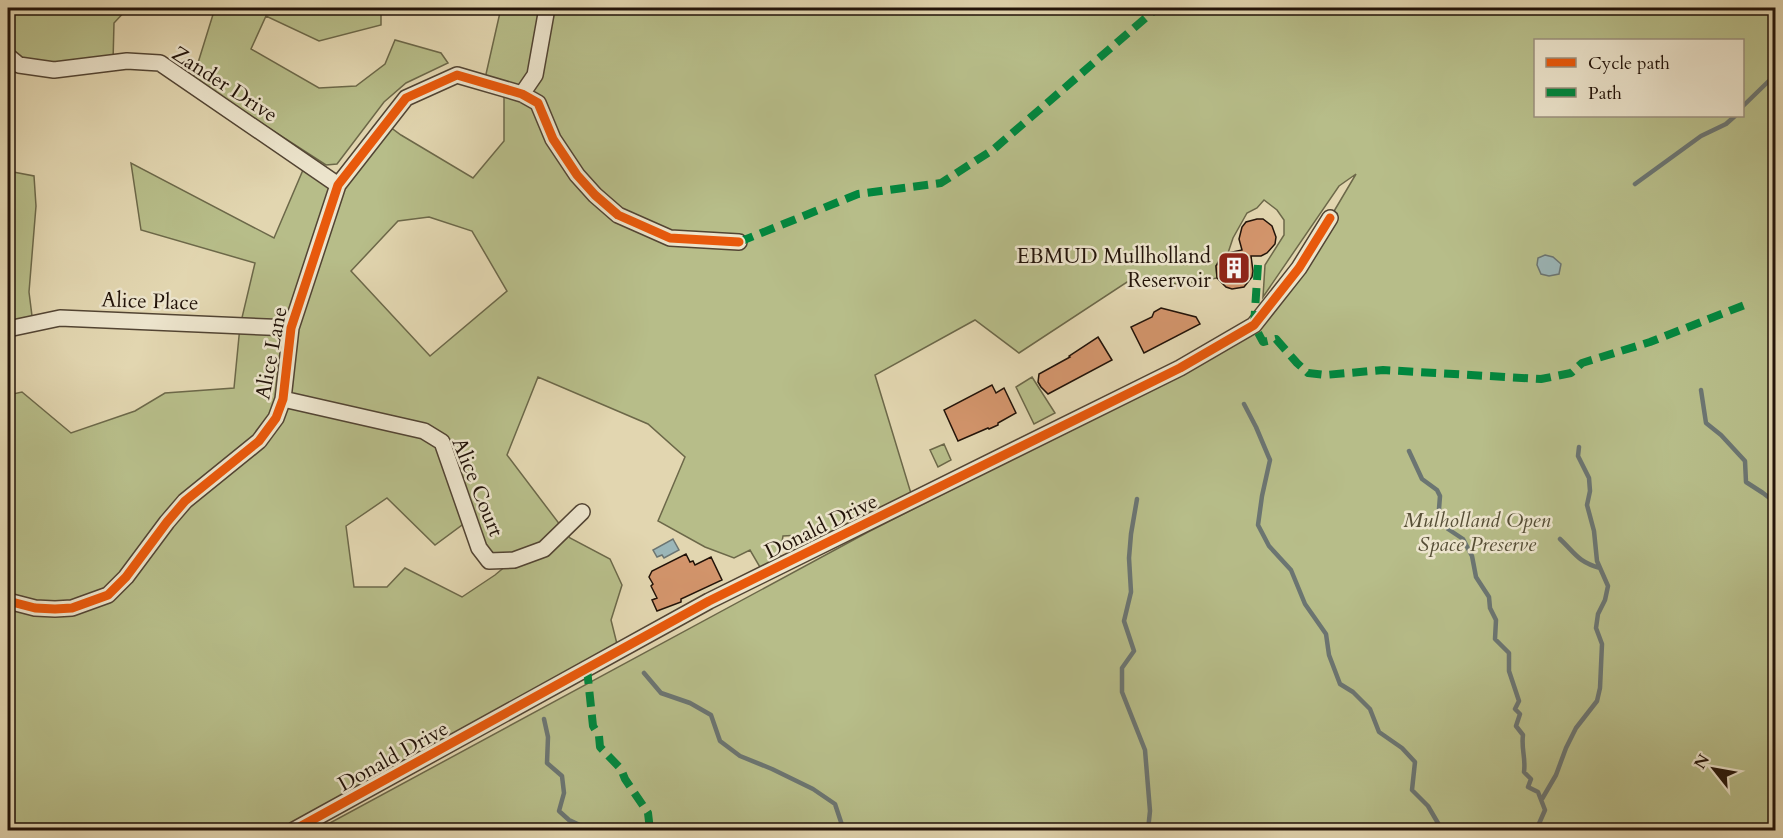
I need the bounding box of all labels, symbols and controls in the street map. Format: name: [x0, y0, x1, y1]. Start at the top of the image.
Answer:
street label: Zander Drive: [166, 39, 283, 129]
legend: [1534, 39, 1744, 117]
text: Cycle path: [1588, 51, 1670, 76]
text: Path: [1588, 81, 1622, 106]
place label: EBMUD Mullholland Reservoir: [1016, 242, 1211, 295]
building icon: EBMUD Mullholland Reservoir: [1216, 250, 1252, 286]
street label: Alice Place: [101, 285, 199, 318]
street label: Alice Lane: [248, 304, 295, 402]
street label: Alice Court: [445, 433, 511, 541]
street label: Donald Drive: [760, 487, 883, 566]
park label: Mulholland Open Space Preserve: [1403, 506, 1552, 559]
street label: Donald Drive: [333, 714, 454, 799]
north arrow: [1684, 739, 1744, 799]
text: N: [1689, 750, 1715, 773]

